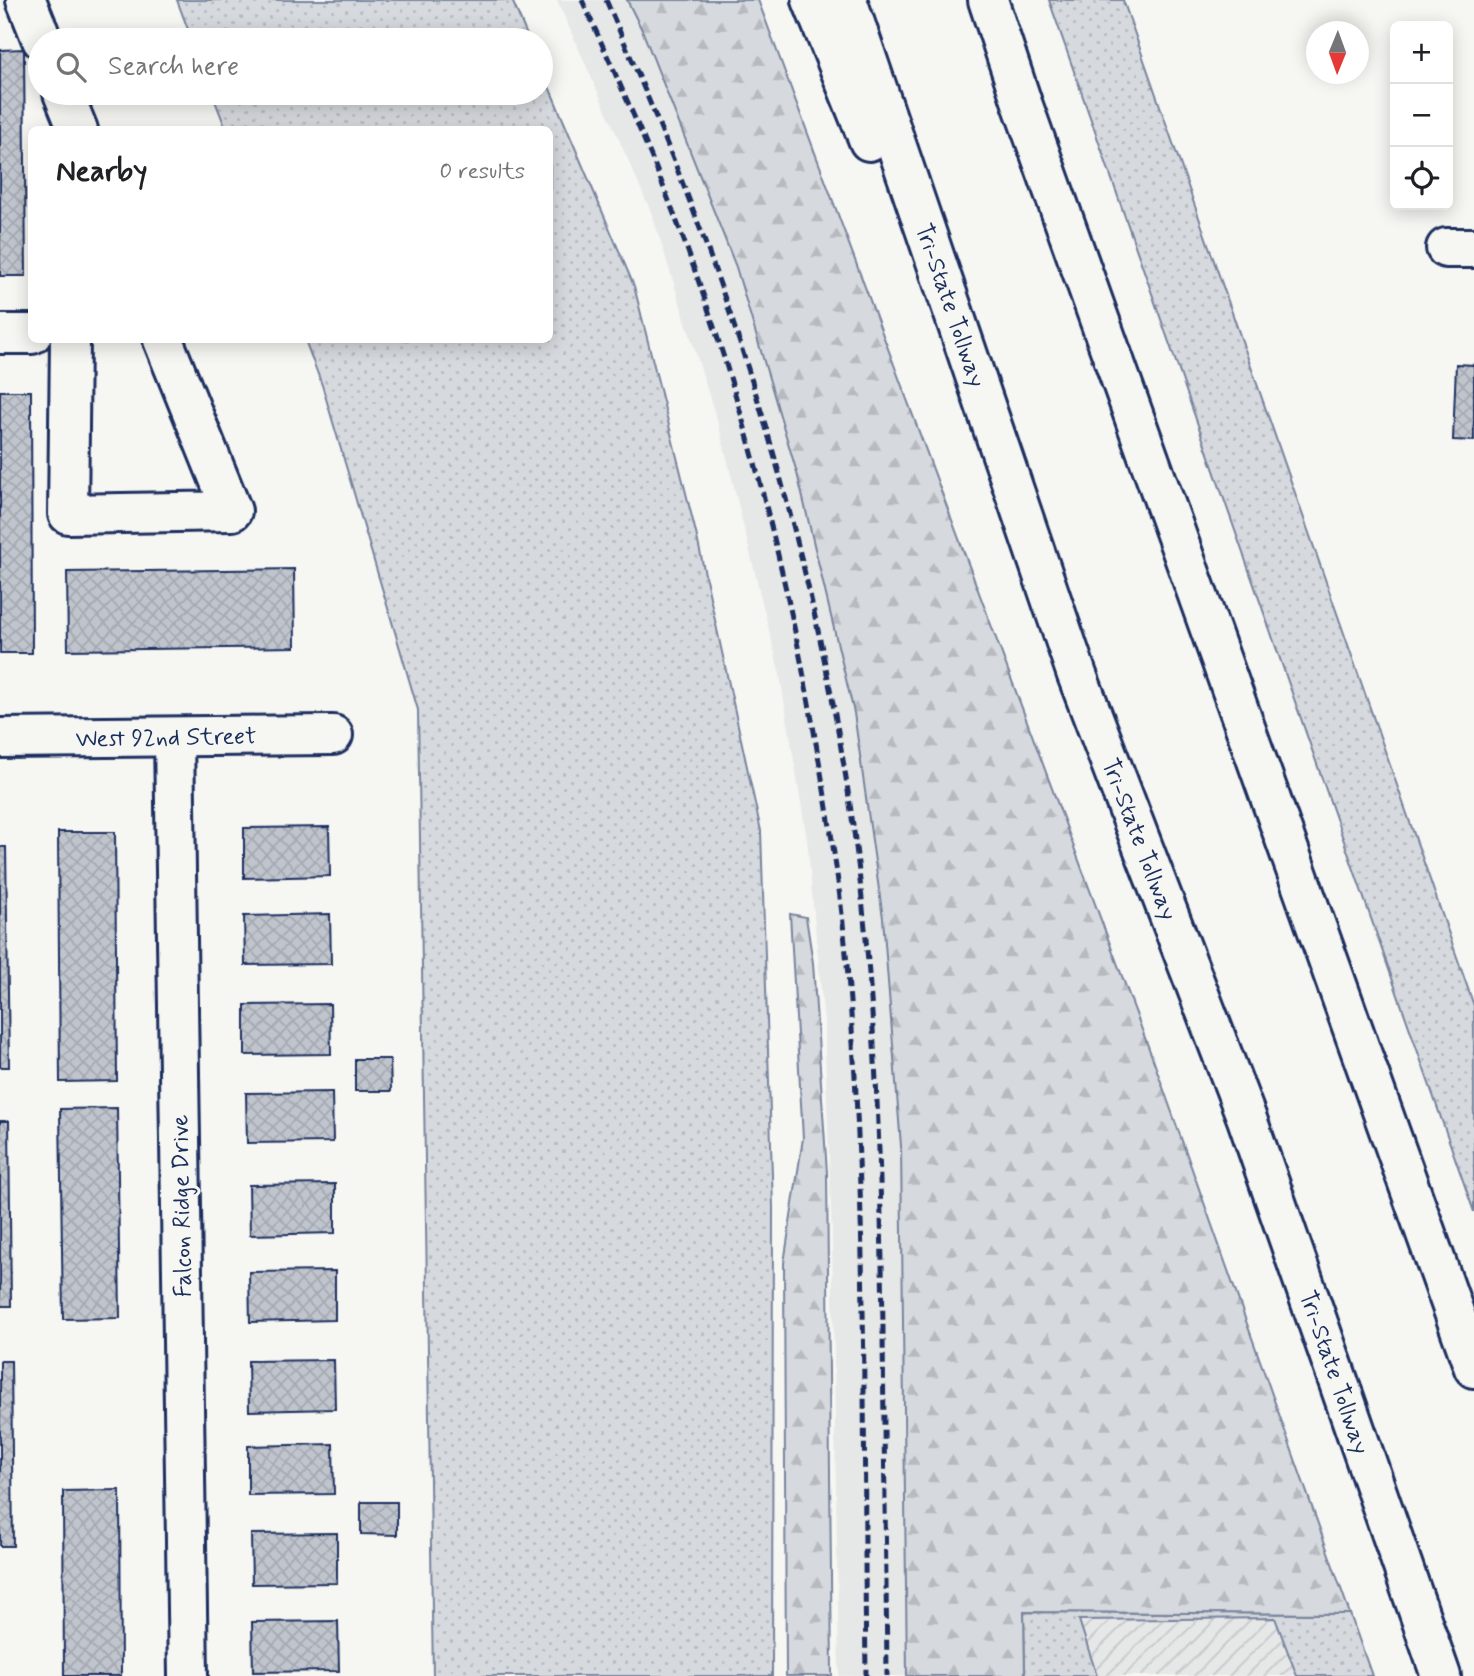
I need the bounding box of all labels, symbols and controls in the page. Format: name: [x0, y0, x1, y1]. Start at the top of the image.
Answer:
north arrow: [1306, 21, 1369, 84]
map controls: [1390, 21, 1453, 210]
button: +: [1390, 21, 1453, 84]
search box: [28, 28, 553, 105]
icon: search: [52, 48, 90, 86]
text: Search here: [108, 50, 239, 84]
button: −: [1390, 84, 1453, 147]
button: locate: [1390, 147, 1453, 210]
text: Nearby: [56, 152, 147, 191]
text: 0 results: [439, 157, 525, 187]
street label: Tri-State Tollway: [907, 220, 992, 391]
street label: West 92nd Street: [75, 721, 257, 756]
street label: Tri-State Tollway: [1093, 754, 1184, 925]
street label: Falcon Ridge Drive: [165, 1114, 200, 1298]
street label: Tri-State Tollway: [1291, 1287, 1376, 1458]

